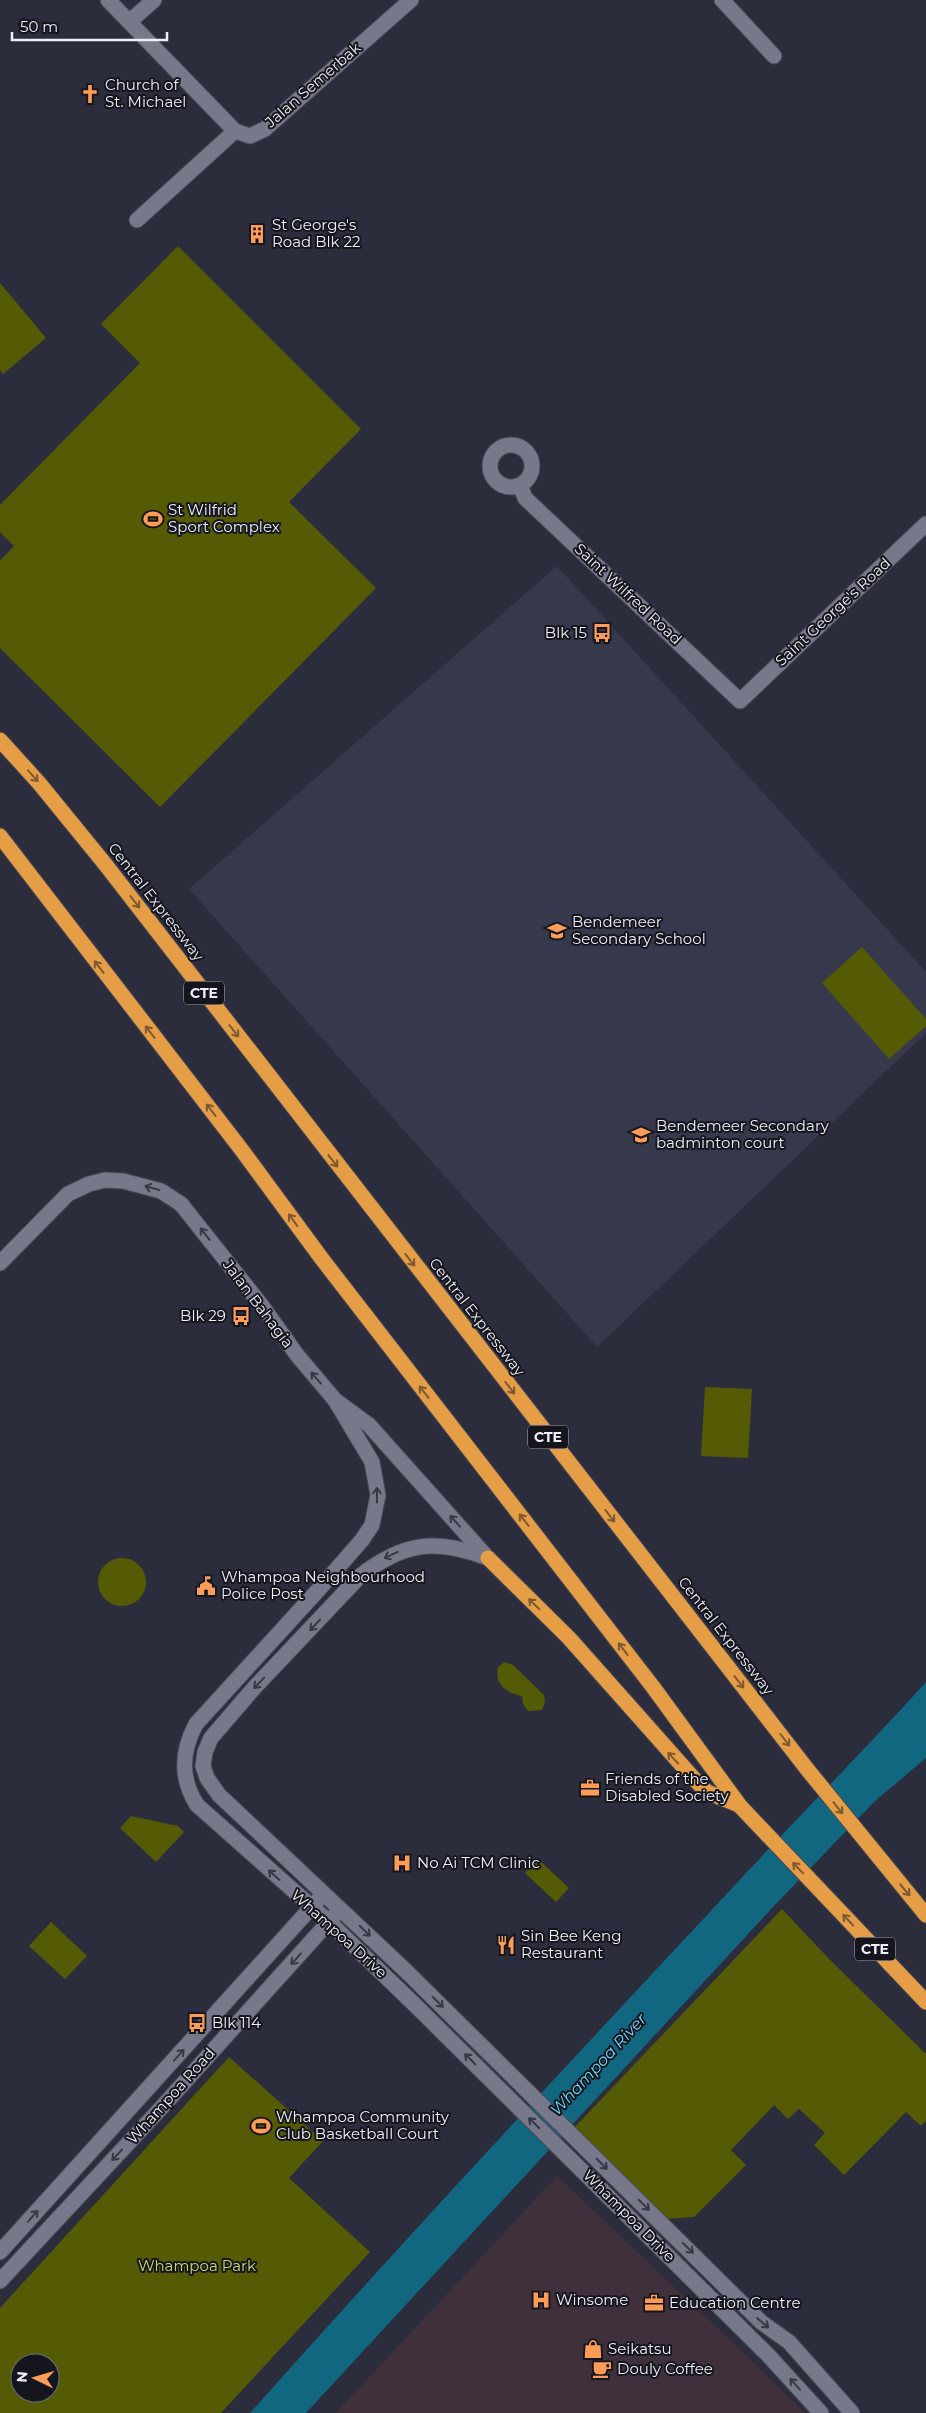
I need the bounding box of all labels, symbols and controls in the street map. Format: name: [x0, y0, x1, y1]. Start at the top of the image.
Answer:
scale bar: [12, 10, 168, 42]
text: 50 m: [20, 17, 58, 36]
street label: Jalan Semerbak: [260, 38, 364, 132]
place label: Church of St. Michael: [105, 75, 186, 111]
church icon: Church of St. Michael: [79, 83, 101, 105]
place label: St George's Road Blk 22: [272, 215, 360, 251]
building icon: St George's Road Blk 22: [246, 223, 268, 245]
place label: St Wilfrid Sport Complex: [168, 500, 280, 536]
sports icon: St Wilfrid Sport Complex: [142, 508, 164, 530]
street label: Saint Wilfred Road: [571, 539, 686, 648]
street label: Saint George's Road: [771, 553, 894, 670]
bus stop icon: Blk 15: [591, 622, 613, 644]
place label: Blk 15: [545, 623, 587, 642]
one-way arrow: [27, 770, 39, 783]
street label: Central Expressway: [104, 839, 209, 965]
one-way arrow: [129, 896, 140, 909]
place label: Bendemeer Secondary School: [572, 912, 706, 948]
school or university icon: Bendemeer Secondary School: [546, 920, 568, 942]
one-way arrow: [94, 961, 105, 974]
road number: CTE: [184, 981, 224, 1004]
one-way arrow: [228, 1024, 239, 1037]
one-way arrow: [145, 1025, 155, 1039]
one-way arrow: [206, 1103, 216, 1117]
place label: Bendemeer Secondary badminton court: [656, 1116, 830, 1152]
school or university icon: Bendemeer Secondary badminton court: [630, 1124, 652, 1146]
one-way arrow: [328, 1154, 339, 1167]
one-way arrow: [145, 1183, 161, 1193]
one-way arrow: [288, 1213, 298, 1227]
one-way arrow: [199, 1228, 210, 1241]
one-way arrow: [405, 1253, 416, 1266]
street label: Central Expressway: [425, 1254, 530, 1380]
street label: Jalan Bahagia: [218, 1255, 298, 1352]
bus stop icon: Blk 29: [230, 1305, 252, 1327]
place label: Blk 29: [180, 1306, 226, 1325]
one-way arrow: [311, 1371, 322, 1384]
one-way arrow: [505, 1381, 515, 1395]
one-way arrow: [419, 1385, 430, 1398]
road number: CTE: [528, 1425, 568, 1448]
one-way arrow: [372, 1487, 382, 1504]
one-way arrow: [604, 1509, 615, 1522]
one-way arrow: [518, 1514, 529, 1527]
one-way arrow: [450, 1515, 461, 1528]
one-way arrow: [383, 1551, 398, 1561]
place label: Whampoa Neighbourhood Police Post: [221, 1567, 425, 1603]
street label: Central Expressway: [674, 1573, 779, 1699]
public building icon: Whampoa Neighbourhood Police Post: [195, 1575, 217, 1597]
one-way arrow: [528, 1598, 541, 1610]
one-way arrow: [309, 1618, 321, 1631]
one-way arrow: [618, 1642, 628, 1656]
one-way arrow: [734, 1675, 745, 1688]
one-way arrow: [253, 1677, 265, 1689]
one-way arrow: [779, 1733, 790, 1746]
one-way arrow: [667, 1752, 679, 1764]
place label: Friends of the Disabled Society: [605, 1769, 730, 1805]
office icon: Friends of the Disabled Society: [579, 1777, 601, 1799]
one-way arrow: [832, 1801, 843, 1814]
hospital icon: No Ai TCM Clinic: [391, 1852, 413, 1874]
place label: No Ai TCM Clinic: [417, 1853, 540, 1872]
one-way arrow: [792, 1862, 804, 1874]
one-way arrow: [268, 1869, 281, 1881]
one-way arrow: [899, 1884, 911, 1897]
street label: Whampoa Drive: [287, 1885, 391, 1982]
one-way arrow: [842, 1914, 854, 1927]
one-way arrow: [358, 1925, 371, 1937]
place label: Sin Bee Keng Restaurant: [521, 1926, 621, 1962]
restaurant icon: Sin Bee Keng Restaurant: [495, 1934, 517, 1956]
road number: CTE: [855, 1938, 895, 1960]
one-way arrow: [290, 1952, 302, 1965]
one-way arrow: [432, 1995, 444, 2008]
water label: Whampoa River: [546, 2009, 651, 2119]
bus stop icon: Blk 114: [186, 2012, 208, 2034]
place label: Blk 114: [212, 2013, 261, 2032]
street label: Whampoa Road: [122, 2044, 219, 2148]
one-way arrow: [173, 2049, 185, 2062]
one-way arrow: [464, 2053, 476, 2066]
place label: Whampoa Community Club Basketball Court: [276, 2107, 450, 2143]
sports icon: Whampoa Community Club Basketball Court: [250, 2115, 272, 2137]
one-way arrow: [528, 2117, 540, 2129]
one-way arrow: [111, 2149, 123, 2162]
one-way arrow: [596, 2157, 608, 2170]
street label: Whampoa Drive: [579, 2165, 680, 2266]
one-way arrow: [638, 2199, 650, 2211]
one-way arrow: [27, 2210, 39, 2223]
one-way arrow: [682, 2242, 694, 2254]
park label: Whampoa Park: [138, 2256, 256, 2275]
hospital icon: Winsome: [530, 2289, 552, 2311]
place label: Winsome: [556, 2290, 628, 2309]
office icon: Education Centre: [643, 2292, 665, 2314]
place label: Education Centre: [669, 2293, 801, 2312]
one-way arrow: [756, 2317, 769, 2328]
shop icon: Seikatsu: [582, 2338, 604, 2360]
place label: Seikatsu: [608, 2339, 671, 2358]
north arrow: [10, 2353, 60, 2403]
cafe icon: Douly Coffee: [591, 2358, 613, 2380]
place label: Douly Coffee: [617, 2359, 713, 2378]
text: N: [13, 2370, 32, 2383]
one-way arrow: [789, 2378, 801, 2390]

